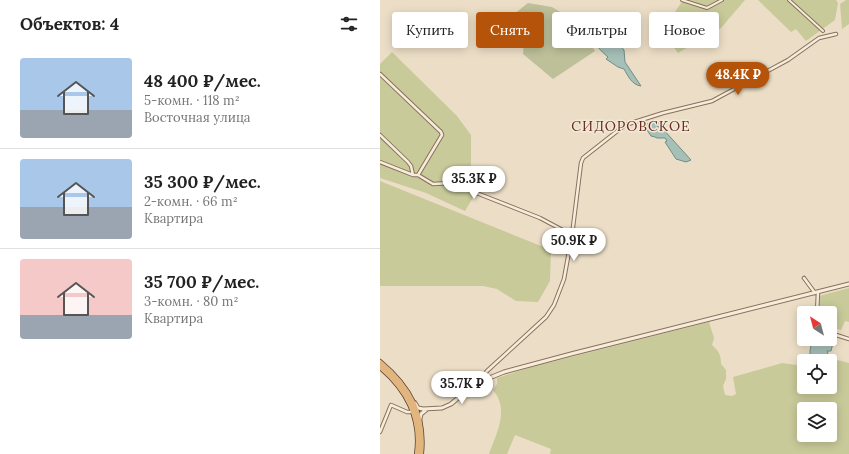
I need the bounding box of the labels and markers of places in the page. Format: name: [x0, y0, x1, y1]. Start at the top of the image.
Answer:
pin: 48.4K ₽: [701, 62, 775, 96]
pin: 35.3K ₽: [437, 166, 511, 200]
pin: 50.9K ₽: [537, 228, 611, 262]
pin: 35.7K ₽: [425, 371, 499, 405]

